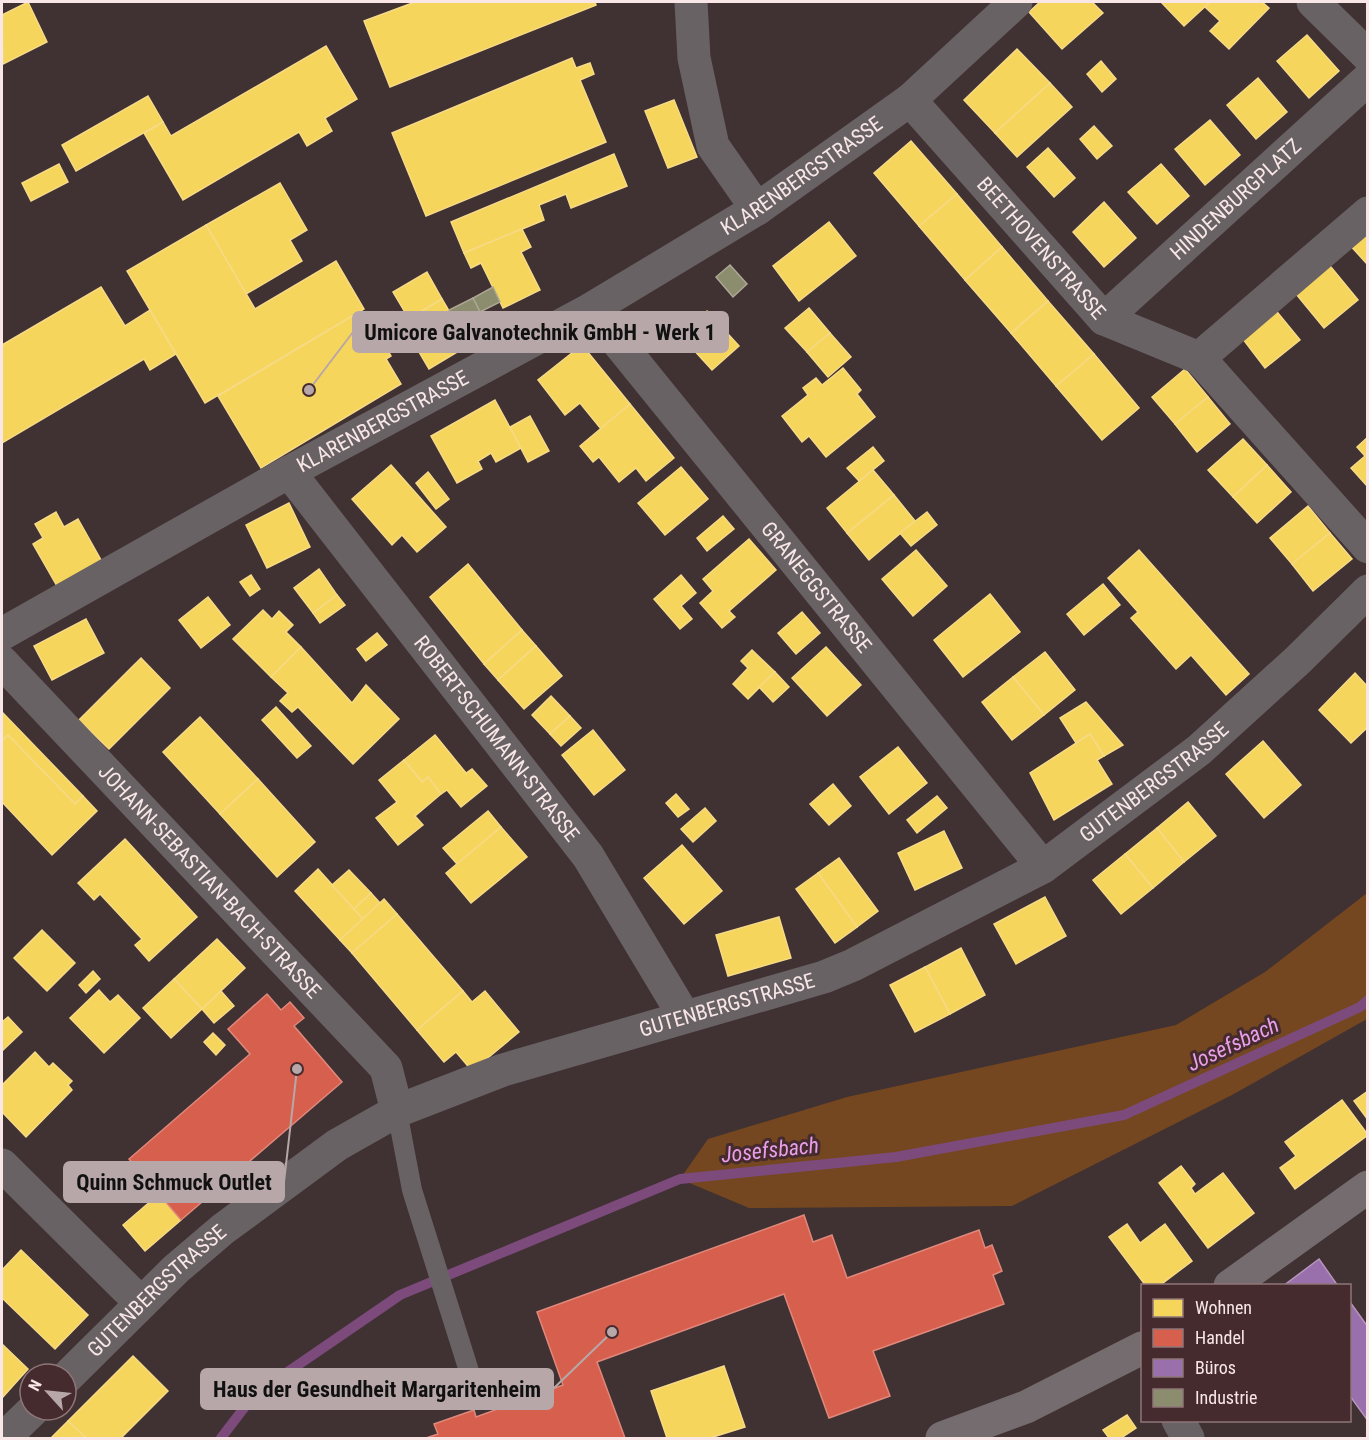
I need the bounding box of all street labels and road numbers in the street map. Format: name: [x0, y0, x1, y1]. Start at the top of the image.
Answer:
street label: KLARENBERGSTRASSE: [716, 112, 887, 240]
street label: HINDENBURGPLATZ: [1165, 134, 1306, 265]
street label: BEETHOVENSTRASSE: [972, 172, 1110, 324]
street label: KLARENBERGSTRASSE: [293, 365, 473, 477]
street label: GRANEGGSTRASSE: [756, 517, 876, 657]
street label: ROBERT-SCHUMANN-STRASSE: [409, 631, 584, 846]
street label: GUTENBERGSTRASSE: [1075, 717, 1233, 847]
street label: JOHANN-SEBASTIAN-BACH-STRASSE: [93, 759, 326, 1003]
street label: GUTENBERGSTRASSE: [637, 968, 817, 1042]
street label: GUTENBERGSTRASSE: [83, 1220, 231, 1362]

